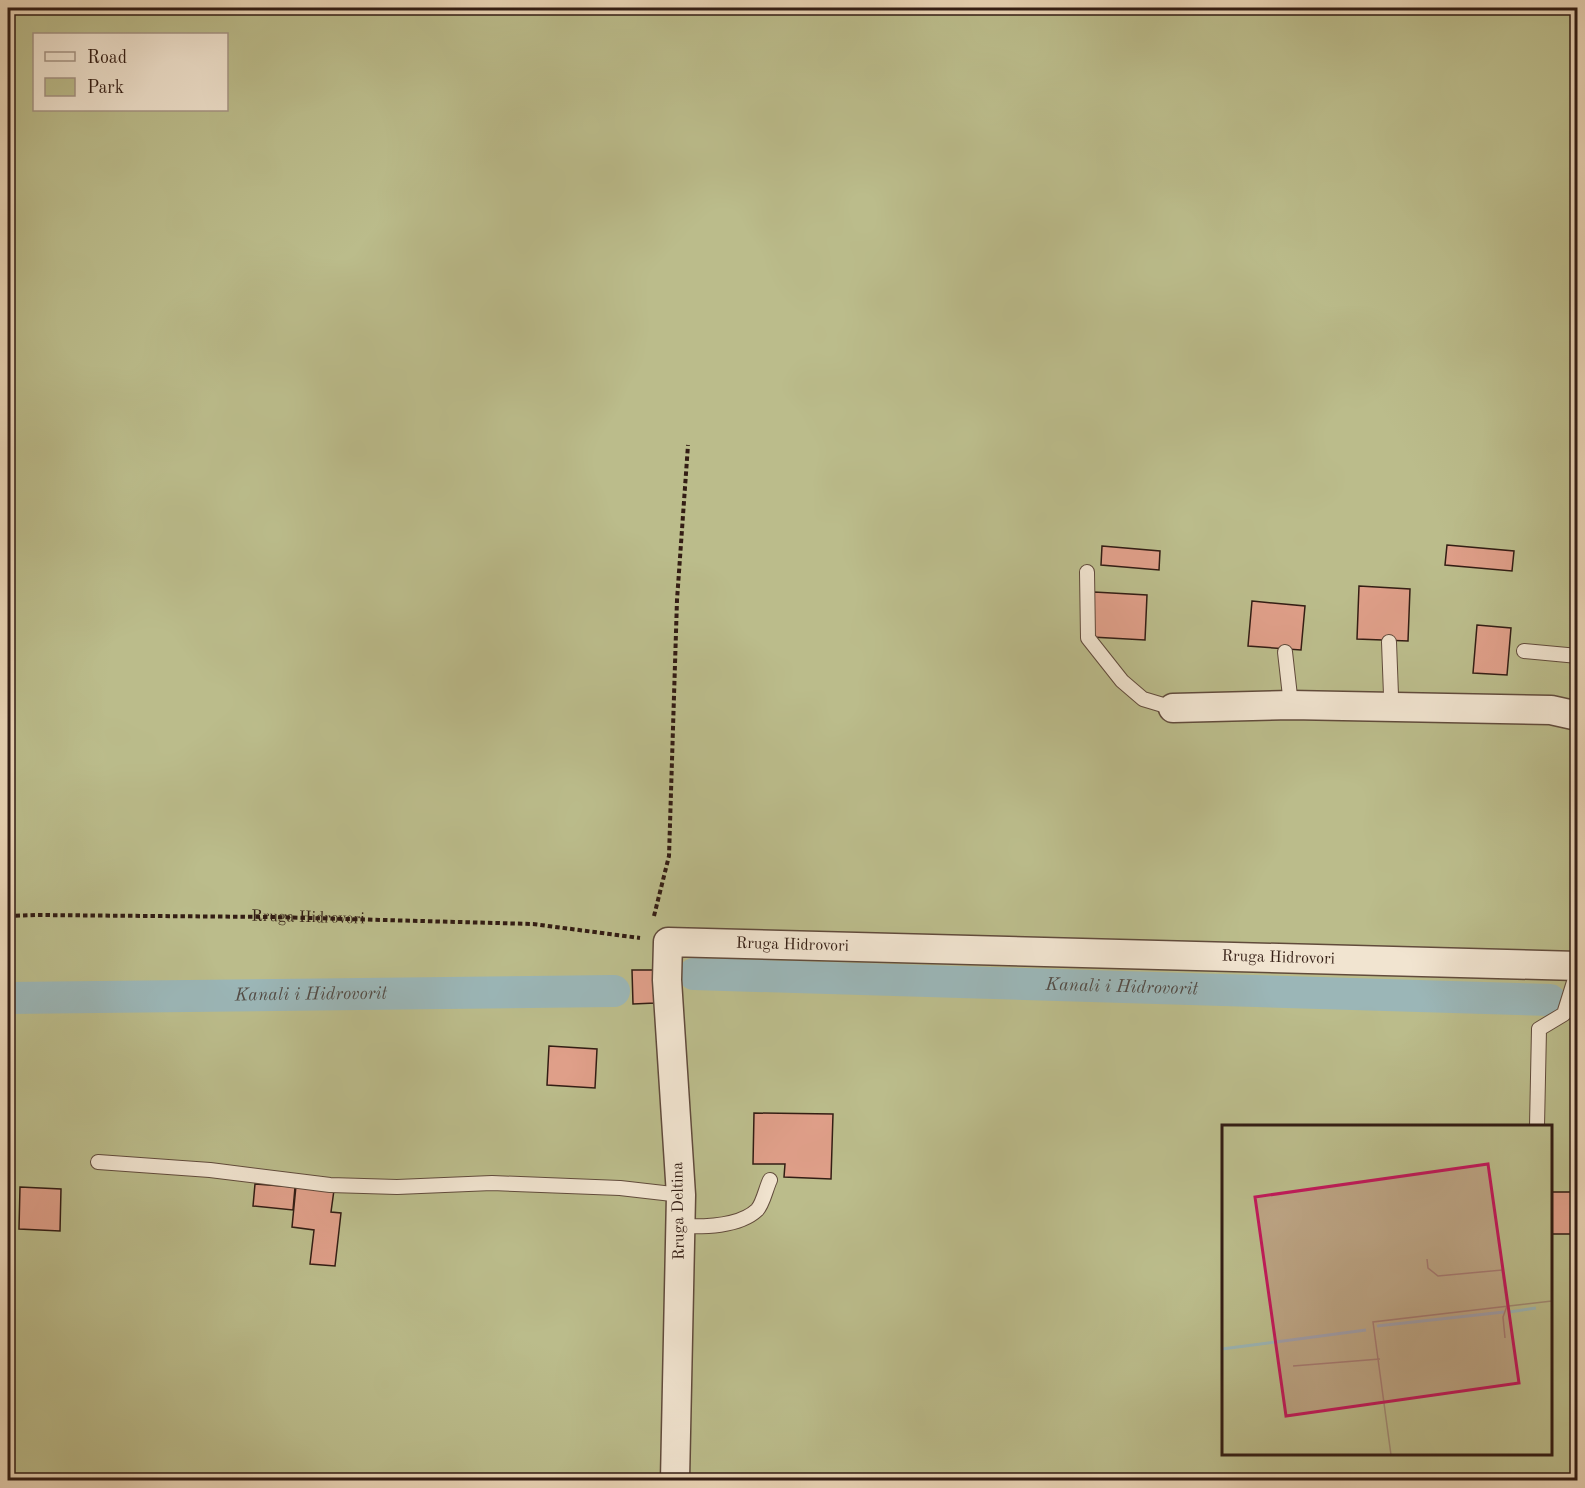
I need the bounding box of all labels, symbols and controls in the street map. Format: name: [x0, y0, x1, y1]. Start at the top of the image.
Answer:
legend: [33, 33, 228, 111]
text: Road: [87, 49, 127, 67]
text: Park: [87, 79, 124, 97]
street label: Rruga Hidrovori: [251, 909, 365, 927]
street label: Rruga Hidrovori: [736, 936, 849, 955]
street label: Rruga Hidrovori: [1221, 949, 1335, 968]
water label: Kanali i Hidrovorit: [1044, 976, 1199, 998]
water label: Kanali i Hidrovorit: [234, 985, 388, 1004]
inset map: [1222, 1125, 1552, 1455]
street label: Rruga Deltina: [670, 1162, 688, 1260]

